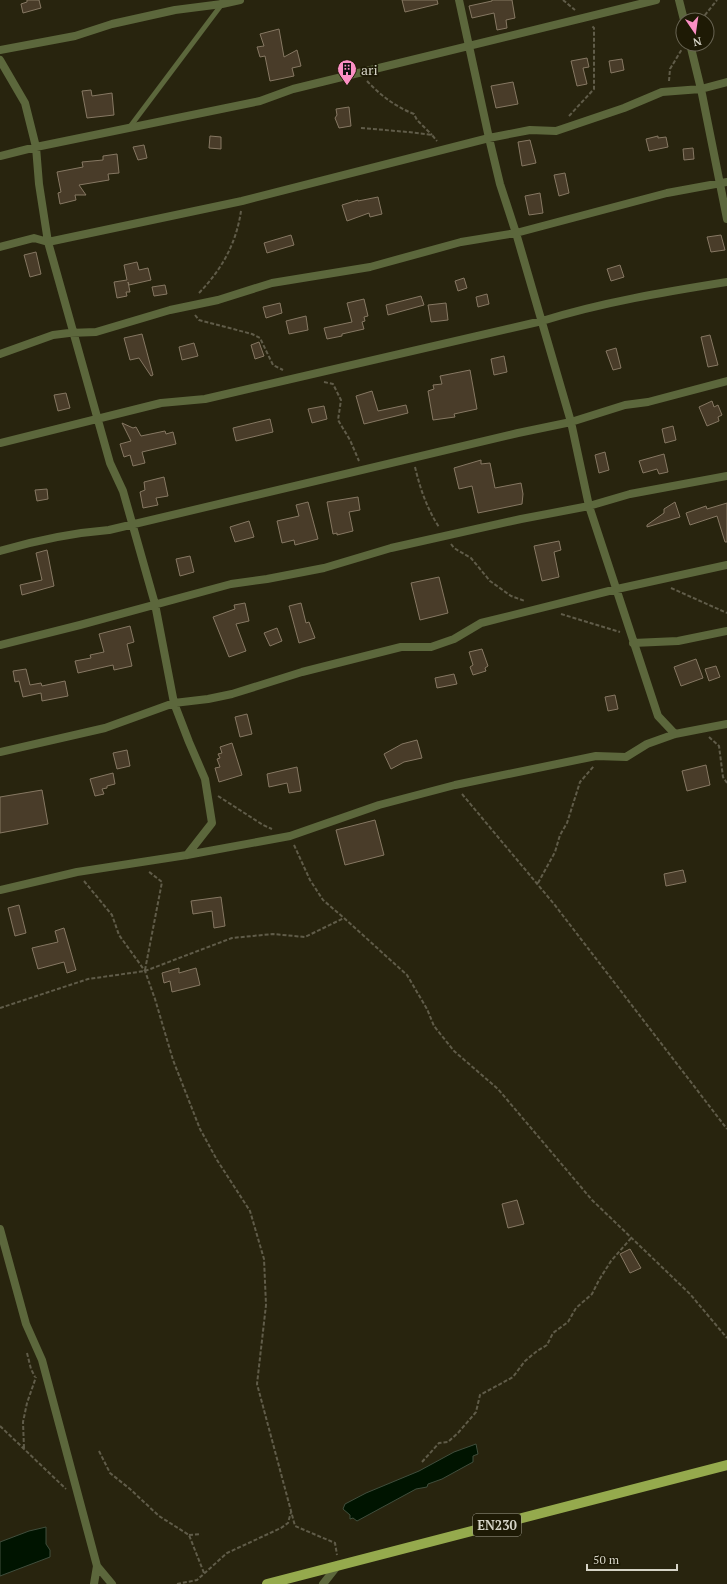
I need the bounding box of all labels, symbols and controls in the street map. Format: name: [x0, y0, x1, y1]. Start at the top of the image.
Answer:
north arrow: [675, 12, 715, 52]
text: N: [691, 34, 703, 50]
building icon: ari: [336, 58, 358, 86]
place label: ari: [361, 60, 378, 79]
road number: EN230: [473, 1514, 521, 1536]
scale bar: [587, 1546, 677, 1572]
text: 50 m: [593, 1552, 620, 1567]

